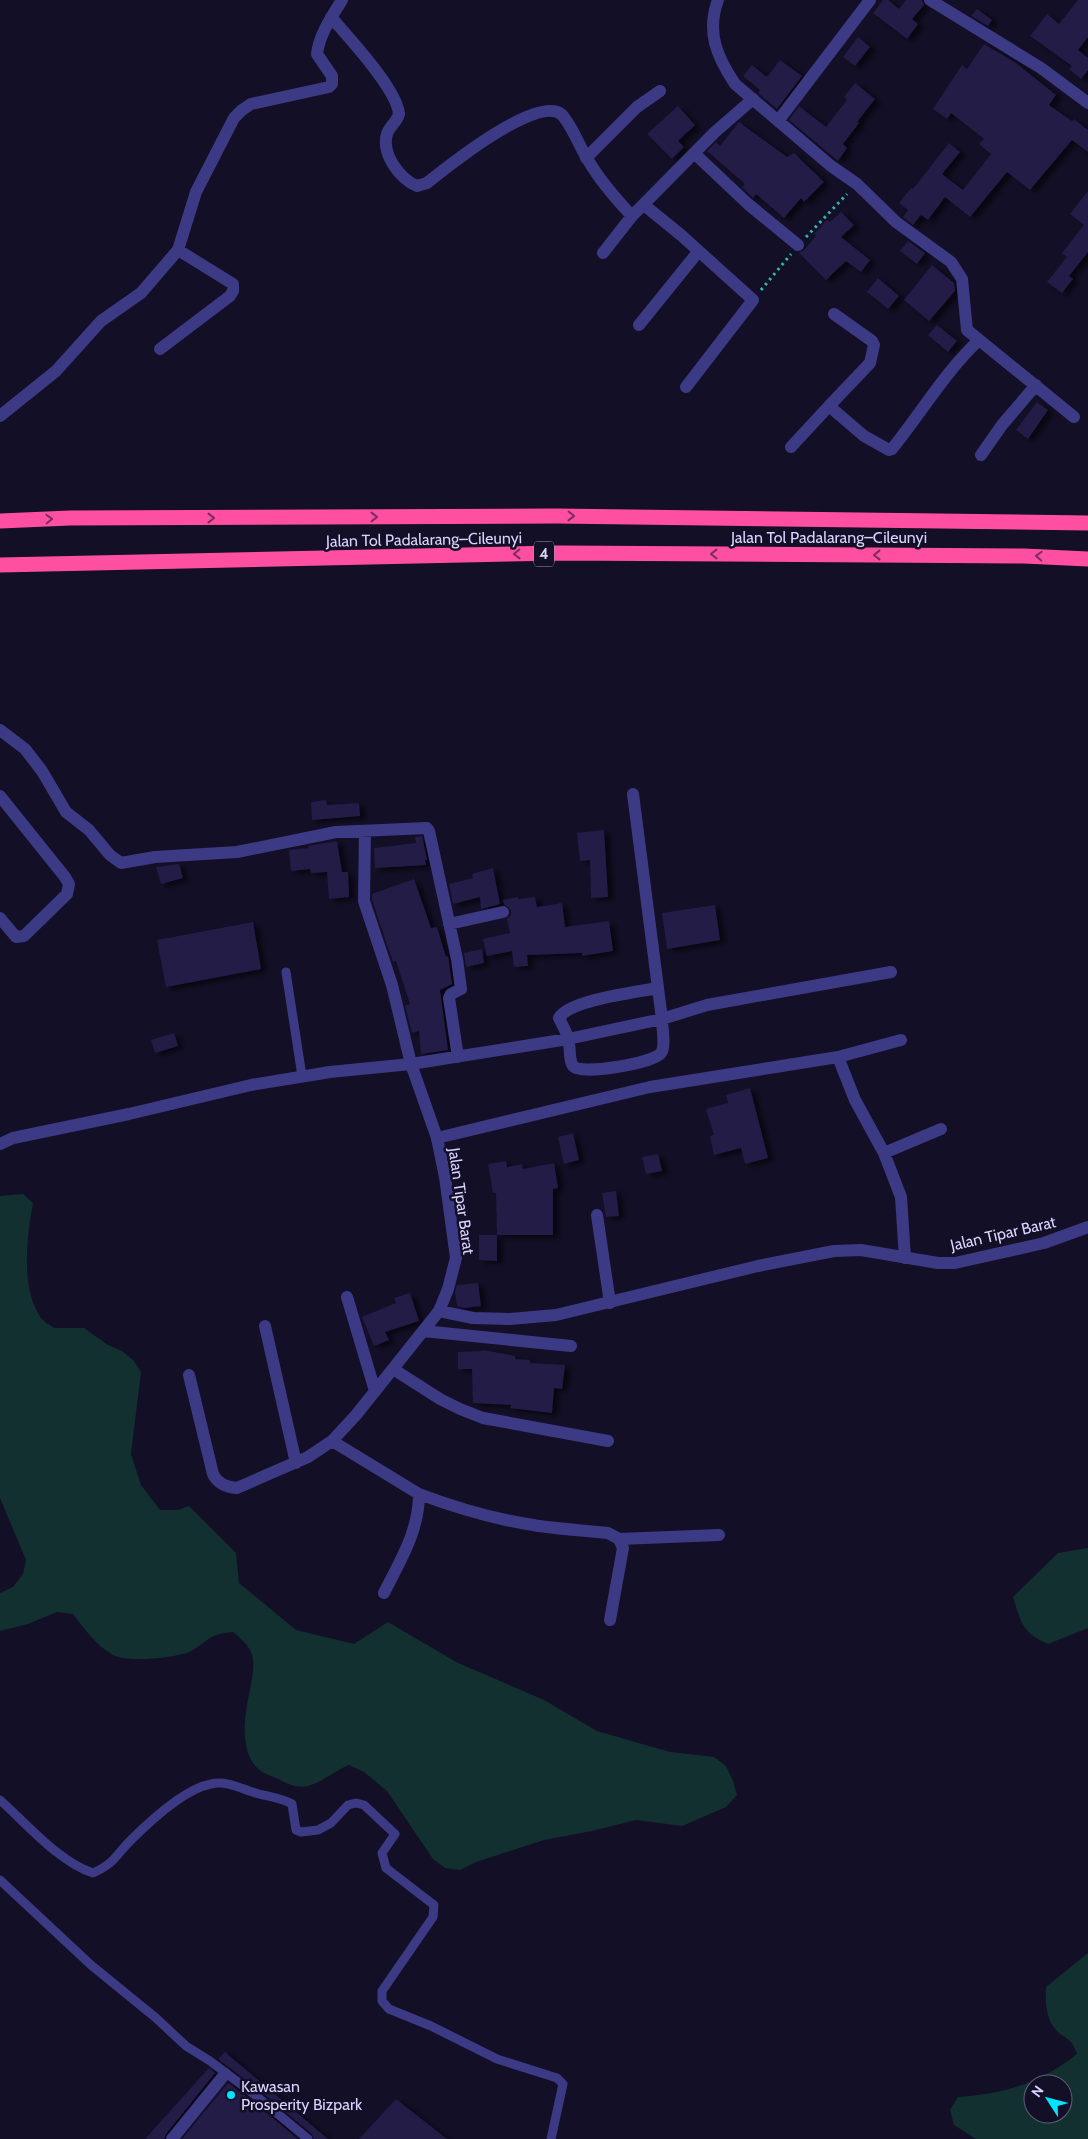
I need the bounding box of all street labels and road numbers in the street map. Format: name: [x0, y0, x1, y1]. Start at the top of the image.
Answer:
street label: Jalan Tol Padalarang–Cileunyi: [325, 528, 522, 551]
street label: Jalan Tol Padalarang–Cileunyi: [730, 528, 927, 547]
road number: 4: [534, 542, 554, 566]
street label: Jalan Tipar Barat: [444, 1145, 478, 1256]
street label: Jalan Tipar Barat: [948, 1212, 1058, 1255]

